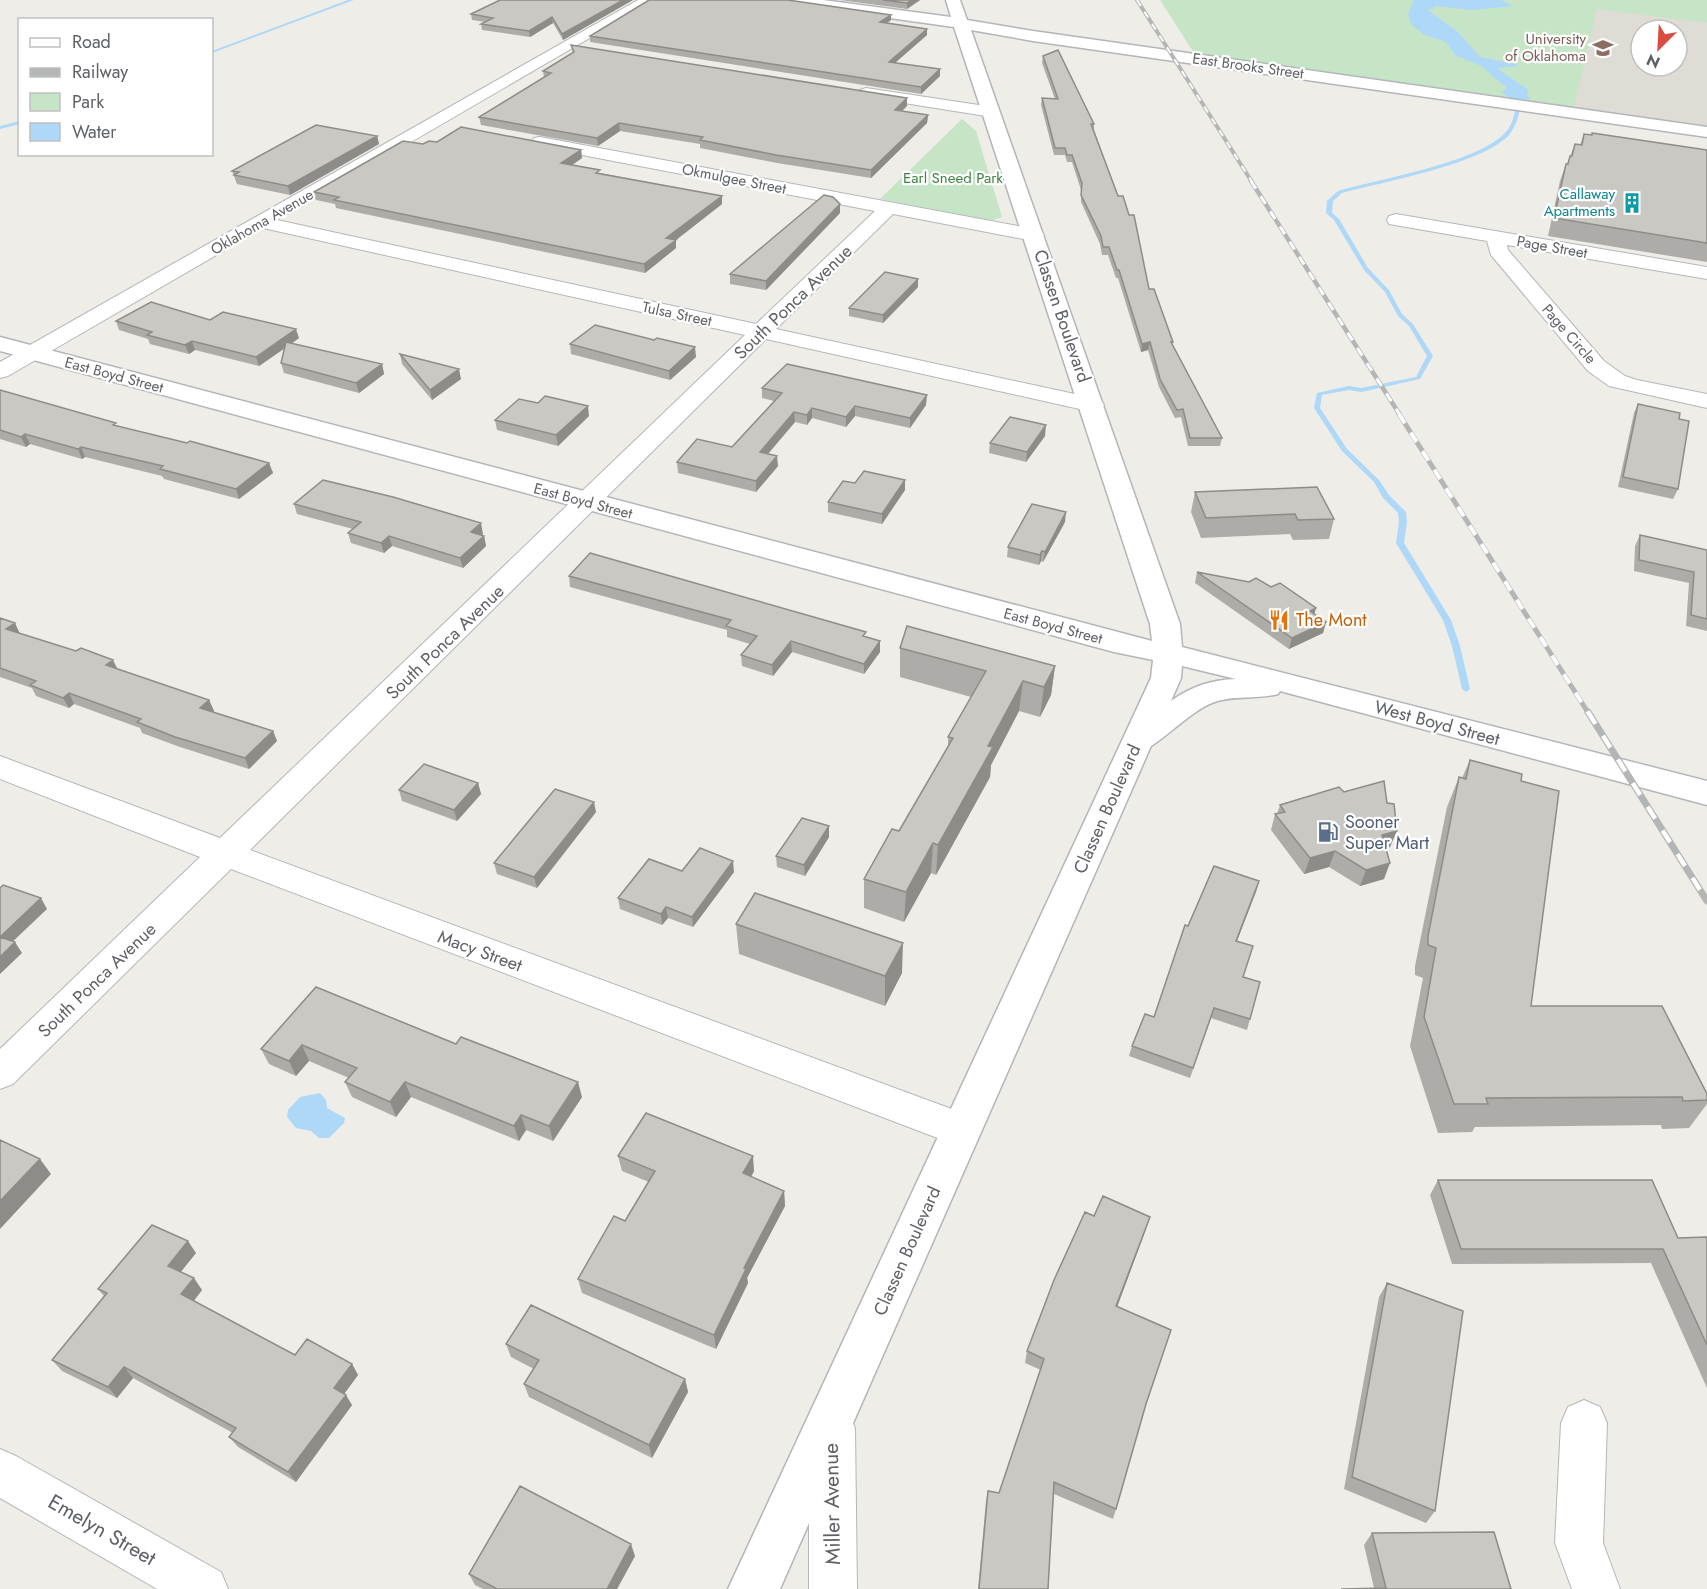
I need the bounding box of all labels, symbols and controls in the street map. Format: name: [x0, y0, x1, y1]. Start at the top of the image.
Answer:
legend: [18, 18, 213, 156]
north arrow: [1629, 18, 1689, 78]
place label: University of Oklahoma: [1505, 28, 1586, 67]
text: Road: [72, 29, 111, 55]
school or university icon: University of Oklahoma: [1591, 36, 1615, 60]
street label: East Brooks Street: [1191, 47, 1305, 85]
text: N: [1643, 48, 1664, 74]
text: Railway: [72, 59, 128, 85]
text: Park: [72, 89, 104, 115]
text: Water: [72, 119, 117, 145]
street label: Okmulgee Street: [680, 158, 788, 200]
park label: Earl Sneed Park: [903, 167, 1003, 189]
place label: Callaway Apartments: [1544, 183, 1615, 222]
street label: Oklahoma Avenue: [207, 184, 318, 260]
building icon: Callaway Apartments: [1620, 191, 1644, 215]
street label: Page Street: [1515, 230, 1590, 264]
street label: South Ponca Avenue: [728, 239, 858, 365]
street label: Classen Boulevard: [1027, 246, 1097, 386]
street label: Tulsa Street: [640, 296, 714, 332]
street label: Page Circle: [1537, 299, 1601, 369]
street label: East Boyd Street: [62, 351, 166, 399]
street label: East Boyd Street: [531, 477, 635, 525]
street label: South Ponca Avenue: [380, 579, 510, 705]
street label: East Boyd Street: [1001, 602, 1105, 650]
place label: The Mont: [1296, 607, 1367, 633]
restaurant icon: The Mont: [1267, 608, 1291, 632]
street label: West Boyd Street: [1371, 694, 1503, 752]
street label: Classen Boulevard: [1067, 740, 1147, 878]
place label: Sooner Super Mart: [1345, 809, 1430, 856]
fuel station icon: Sooner Super Mart: [1316, 820, 1340, 844]
street label: South Ponca Avenue: [32, 917, 162, 1043]
street label: Macy Street: [434, 924, 526, 979]
street label: Classen Boulevard: [867, 1182, 947, 1320]
street label: Miller Avenue: [816, 1443, 848, 1565]
street label: Emelyn Street: [42, 1487, 162, 1573]

